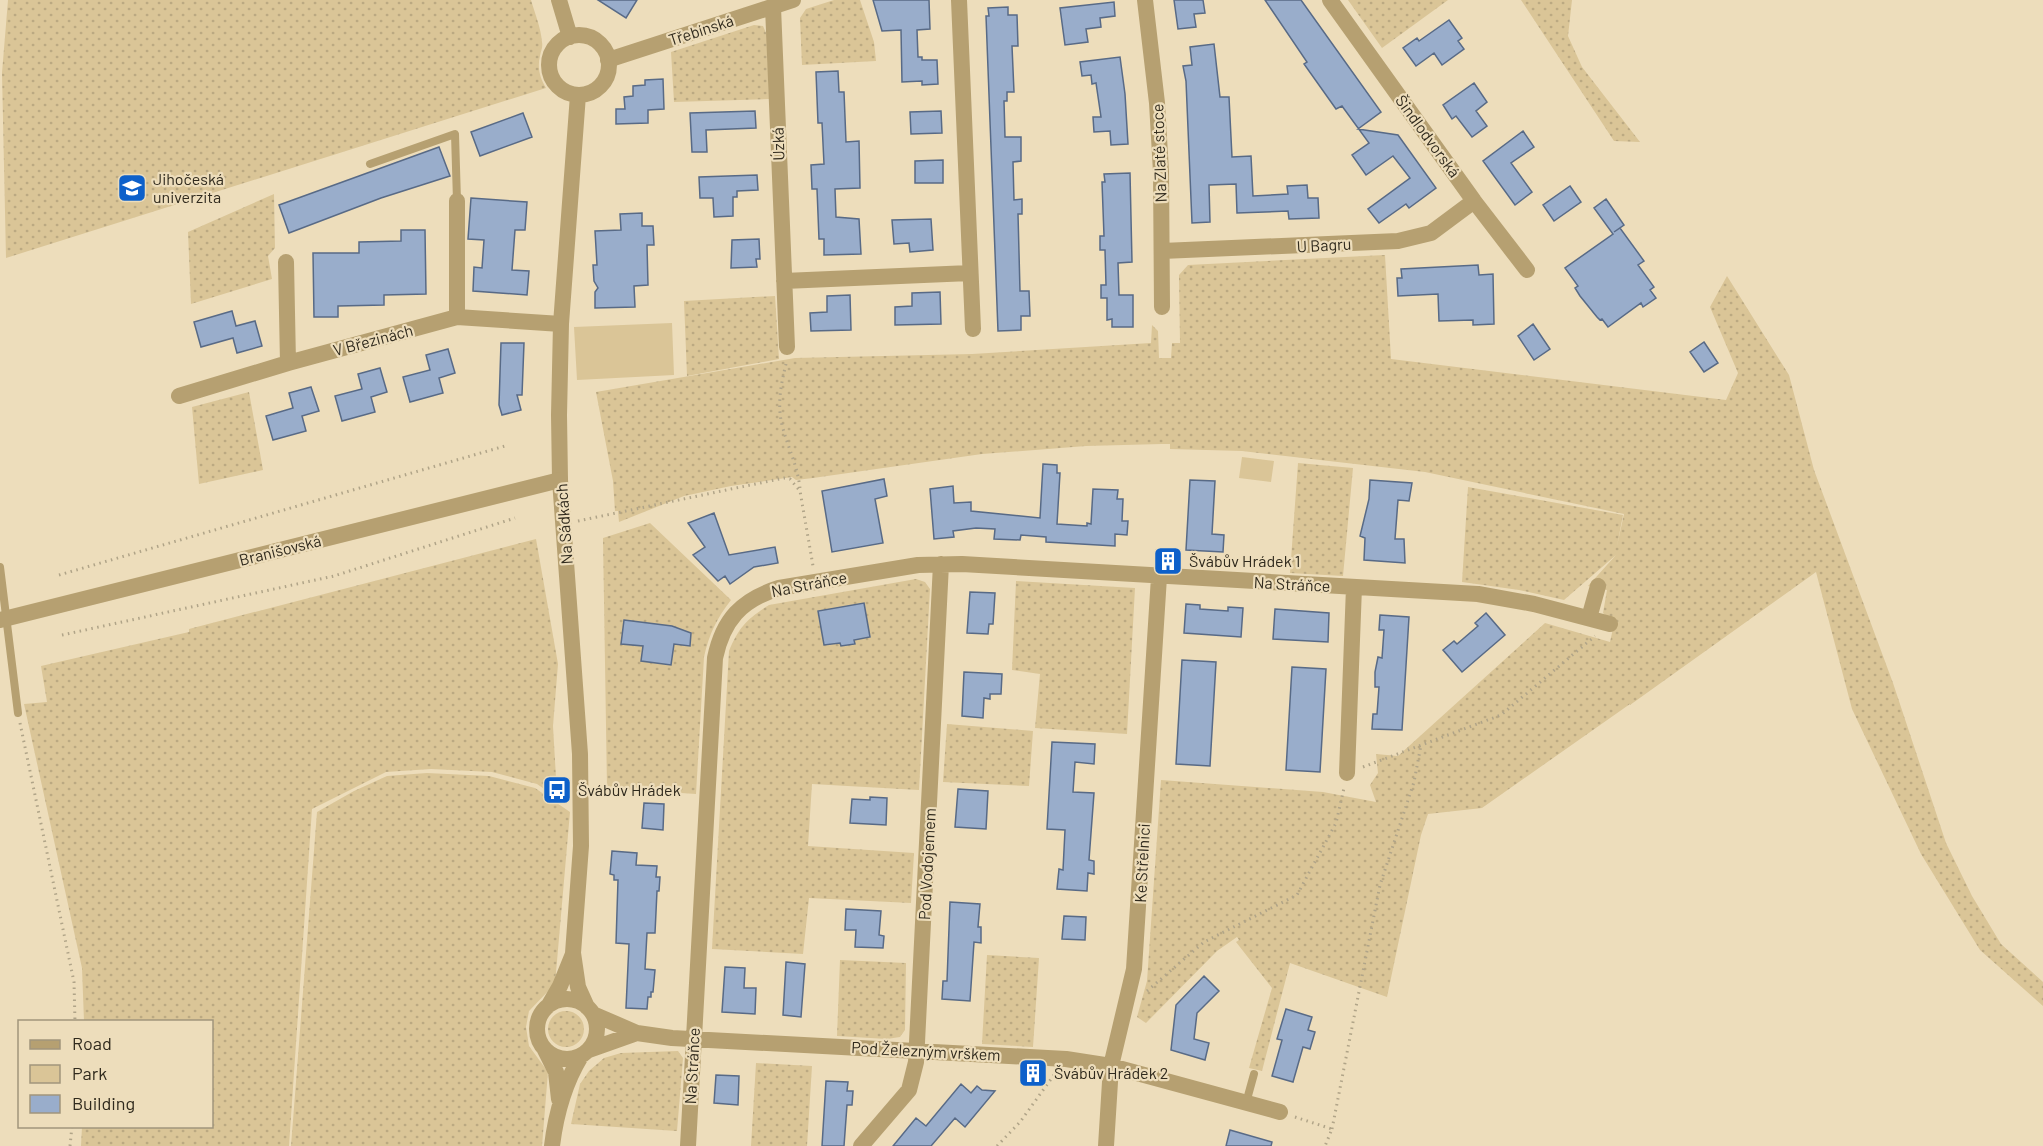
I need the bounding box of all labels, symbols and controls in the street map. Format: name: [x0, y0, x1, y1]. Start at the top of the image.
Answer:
street label: Třebínská: [666, 10, 736, 49]
street label: Šindlodvorská: [1392, 91, 1465, 181]
street label: Na Zlaté stoce: [1147, 103, 1170, 203]
street label: Úzká: [767, 127, 788, 161]
place label: Jihočeská univerzita: [153, 169, 224, 206]
school or university icon: Jihočeská univerzita: [116, 172, 148, 204]
street label: U Bagru: [1296, 234, 1352, 255]
street label: V Březinách: [331, 320, 415, 359]
street label: Na Sádkách: [551, 483, 576, 565]
street label: Branišovská: [237, 530, 323, 569]
building icon: Švábův Hrádek 1: [1152, 545, 1184, 577]
place label: Švábův Hrádek 1: [1189, 551, 1300, 570]
street label: Na Stráňce: [769, 567, 848, 600]
street label: Na Stráňce: [1253, 572, 1331, 595]
bus stop icon: Švábův Hrádek: [541, 774, 573, 806]
place label: Švábův Hrádek: [578, 780, 681, 799]
street label: Pod Vodojemem: [914, 808, 939, 920]
street label: Ke Střelnici: [1130, 823, 1153, 903]
legend: [18, 1020, 213, 1128]
street label: Na Stráňce: [680, 1027, 703, 1105]
text: Road: [72, 1032, 112, 1054]
street label: Pod Železným vrškem: [851, 1037, 1001, 1064]
building icon: Švábův Hrádek 2: [1017, 1057, 1049, 1089]
text: Park: [72, 1062, 107, 1084]
place label: Švábův Hrádek 2: [1054, 1063, 1168, 1082]
text: Building: [72, 1092, 135, 1114]

